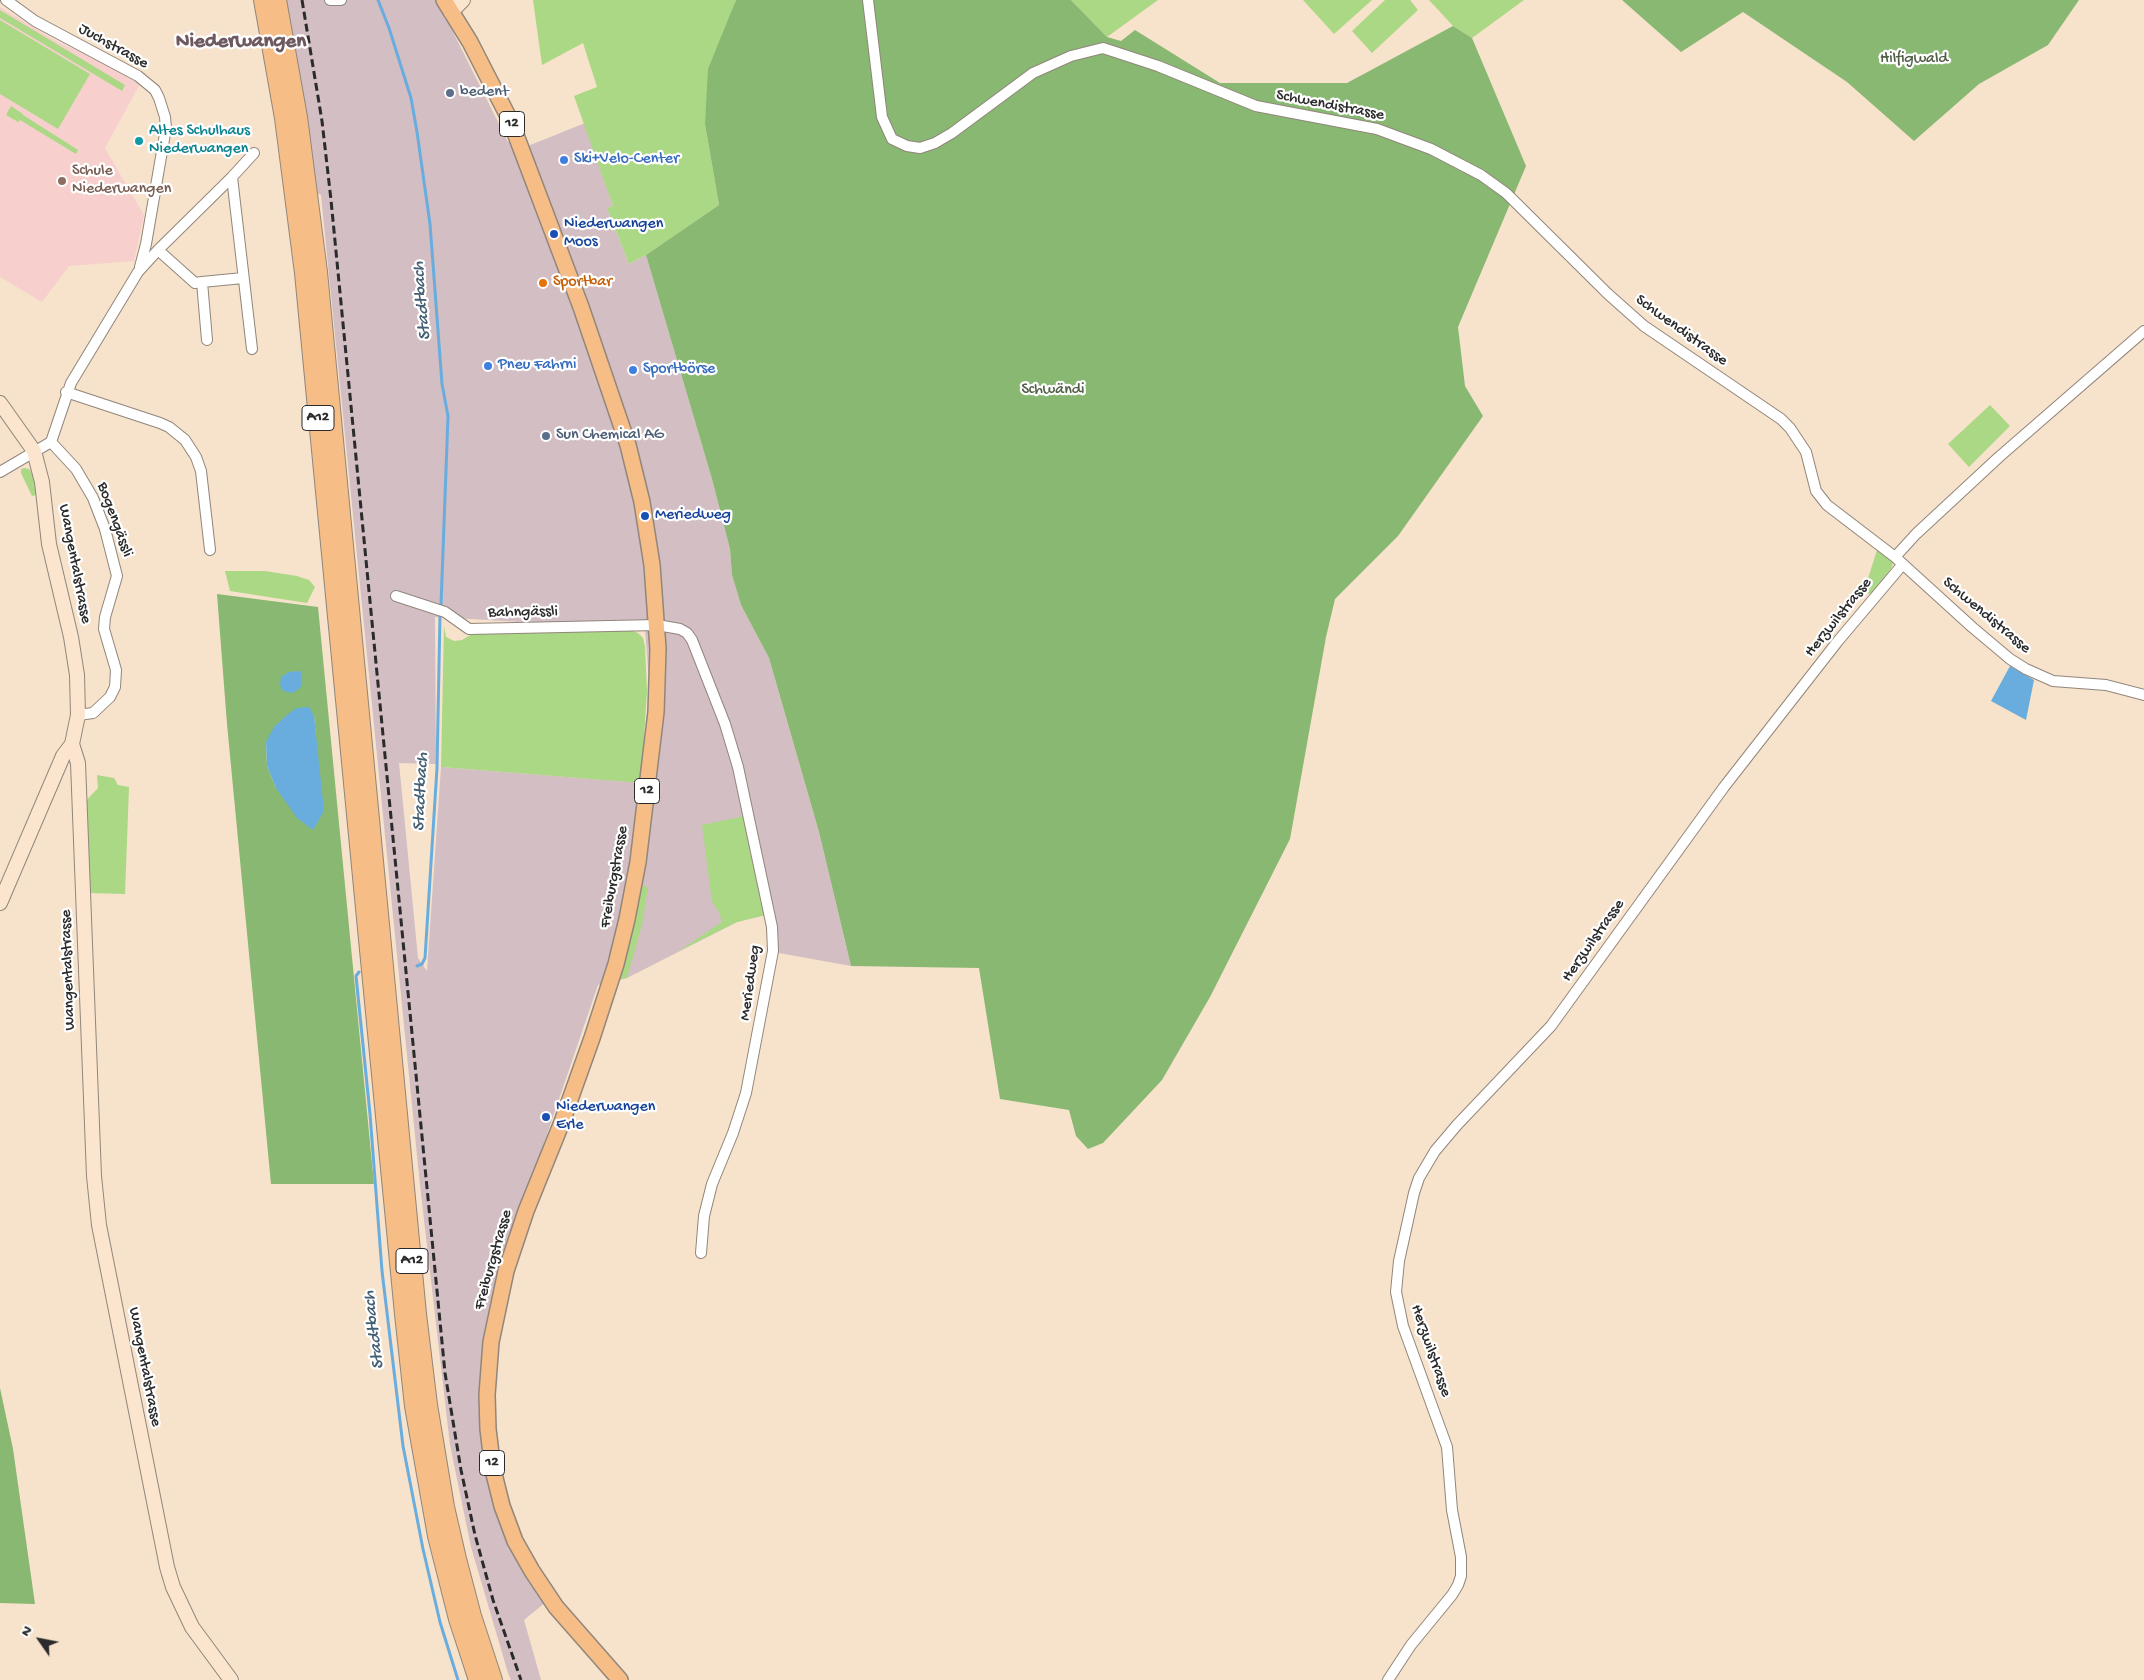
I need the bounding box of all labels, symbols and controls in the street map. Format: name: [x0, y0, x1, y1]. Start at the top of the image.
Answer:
street label: Juchstrasse: [75, 20, 151, 74]
district label: Niederwangen: [176, 30, 306, 56]
park label: Hilfigwald: [1880, 50, 1948, 70]
place label: bedent: [460, 83, 508, 103]
street label: Schwendistrasse: [1274, 86, 1386, 126]
marker: bedent: [444, 87, 456, 99]
road number: 12: [500, 112, 524, 136]
place label: Altes Schulhaus Niederwangen: [149, 122, 250, 160]
marker: Altes Schulhaus Niederwangen: [133, 135, 145, 147]
place label: Ski+Velo-Center: [574, 150, 679, 170]
marker: Ski+Velo-Center: [558, 154, 570, 166]
place label: Schule Niederwangen: [72, 162, 171, 200]
marker: Schule Niederwangen: [56, 175, 68, 187]
place label: Niederwangen Moos: [564, 215, 663, 253]
marker: Niederwangen Moos: [548, 228, 560, 240]
water label: Stadtbach: [409, 261, 437, 341]
place label: Sportbar: [553, 273, 612, 293]
marker: Sportbar: [537, 277, 549, 289]
street label: Schwendistrasse: [1631, 291, 1731, 371]
place label: Pneu Fahrni: [498, 356, 576, 376]
marker: Pneu Fahrni: [482, 360, 494, 372]
place label: Sportbörse: [643, 360, 715, 380]
marker: Sportbörse: [627, 364, 639, 376]
park label: Schwändi: [1021, 381, 1085, 401]
road number: A12: [302, 406, 334, 430]
place label: Sun Chemical AG: [556, 426, 664, 446]
marker: Sun Chemical AG: [540, 430, 552, 442]
street label: Bogengässli: [92, 480, 136, 560]
street label: Wangentalstrasse: [53, 503, 95, 625]
place label: Meriedweg: [655, 506, 731, 526]
marker: Meriedweg: [639, 510, 651, 522]
street label: Schwendistrasse: [1938, 573, 2034, 659]
street label: Herzwilstrasse: [1801, 574, 1877, 662]
street label: Bahngässli: [488, 603, 558, 623]
water label: Stadtbach: [409, 752, 435, 832]
road number: 12: [634, 778, 660, 804]
street label: Freiburgstrasse: [597, 824, 633, 930]
street label: Herzwilstrasse: [1558, 896, 1630, 986]
street label: Wangentalstrasse: [57, 909, 81, 1031]
street label: Meriedweg: [736, 944, 766, 1022]
place label: Niederwangen Erle: [556, 1098, 655, 1136]
marker: Niederwangen Erle: [540, 1111, 552, 1123]
street label: Freiburgstrasse: [471, 1208, 517, 1312]
road number: A12: [396, 1248, 428, 1274]
water label: Stadtbach: [359, 1290, 391, 1370]
street label: Herzwilstrasse: [1405, 1302, 1455, 1400]
street label: Wangentalstrasse: [123, 1306, 165, 1428]
road number: 12: [480, 1450, 504, 1476]
north arrow: [15, 1615, 65, 1665]
text: N: [17, 1623, 37, 1640]

